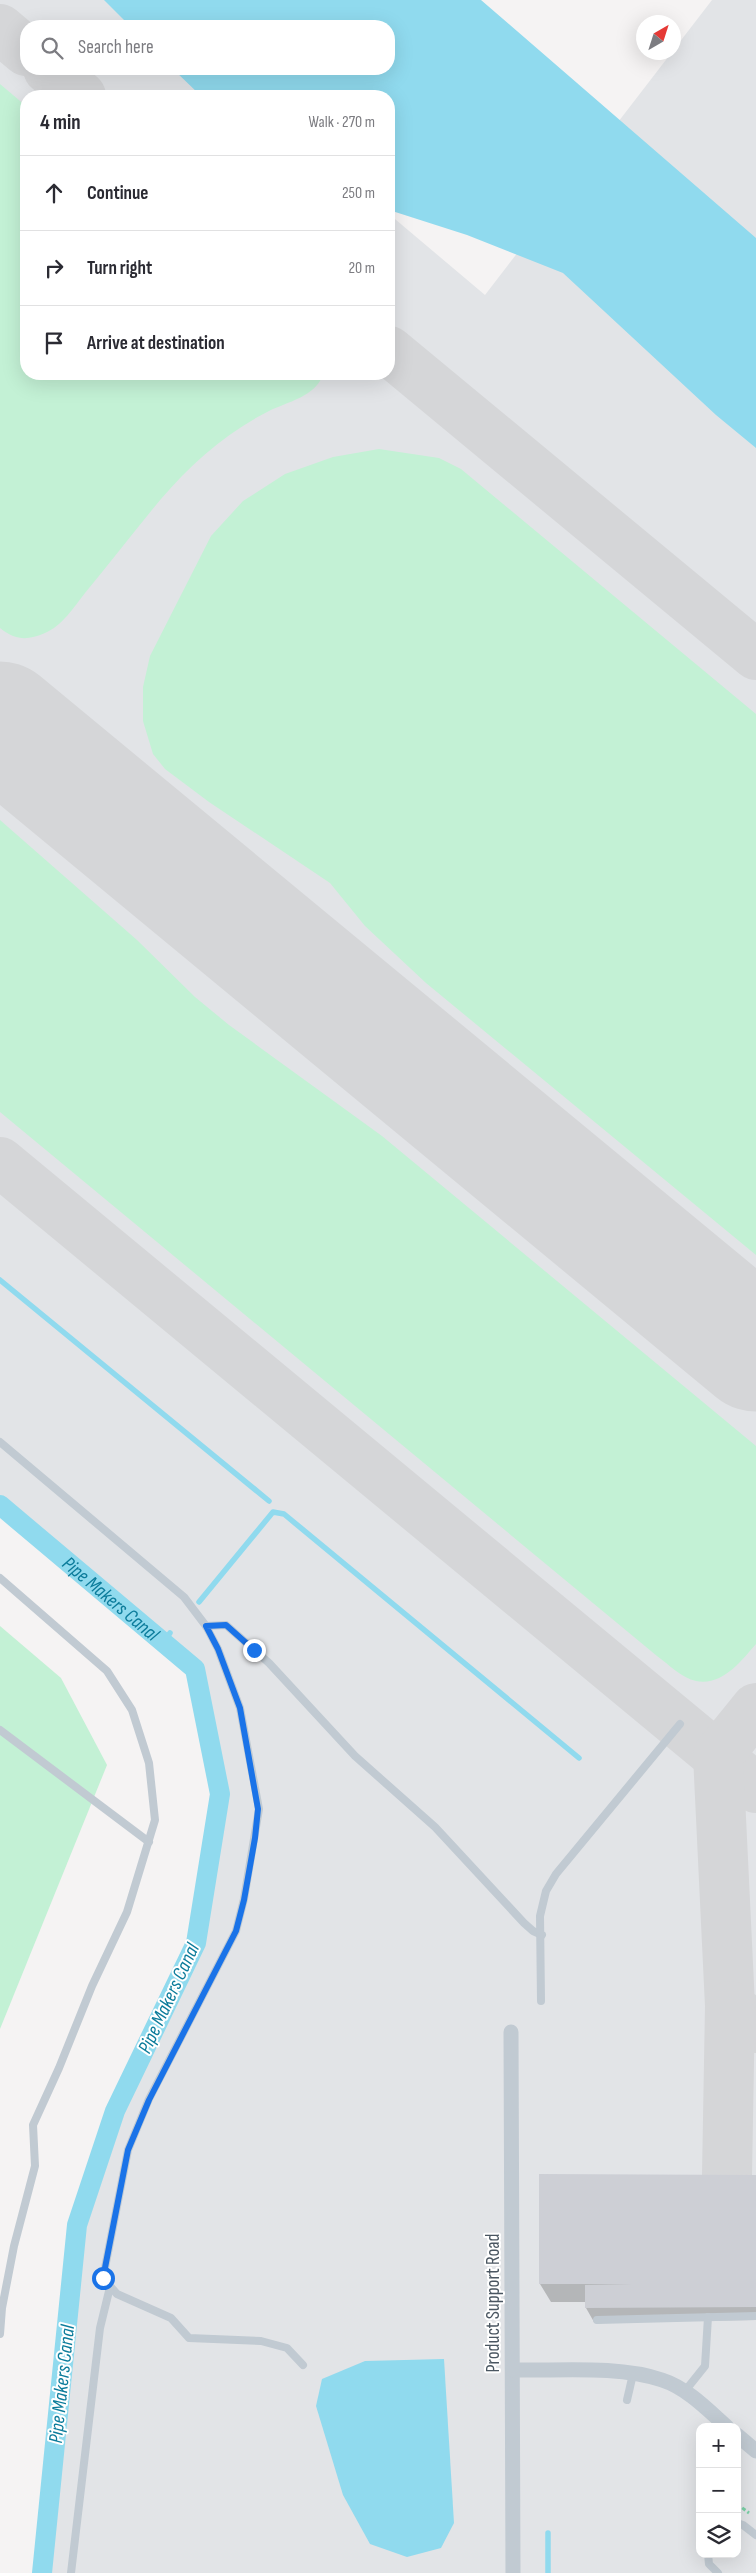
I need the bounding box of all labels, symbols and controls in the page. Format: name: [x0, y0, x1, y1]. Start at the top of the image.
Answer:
north arrow: [636, 15, 681, 60]
search box: [20, 20, 395, 75]
icon: search: [38, 34, 66, 62]
text: Search here: [78, 36, 154, 59]
text: 4 min: [40, 110, 81, 135]
text: Walk · 270 m: [309, 113, 375, 132]
icon: ahead: [40, 179, 68, 207]
text: Continue: [87, 182, 148, 205]
text: 250 m: [342, 184, 375, 203]
icon: right: [40, 254, 68, 282]
text: Turn right: [87, 257, 152, 280]
text: 20 m: [348, 259, 375, 278]
icon: arrive: [40, 329, 68, 357]
text: Arrive at destination: [87, 332, 225, 355]
water label: Pipe Makers Canal: [57, 1552, 165, 1647]
route end: [243, 1639, 266, 1662]
water label: Pipe Makers Canal: [133, 1938, 205, 2057]
street label: Product Support Road: [482, 2233, 505, 2373]
route start: [92, 2267, 115, 2290]
water label: Pipe Makers Canal: [44, 2322, 80, 2444]
map controls: [696, 2423, 741, 2558]
button: +: [696, 2423, 741, 2468]
button: −: [696, 2468, 741, 2513]
button: layers: [696, 2513, 741, 2558]

